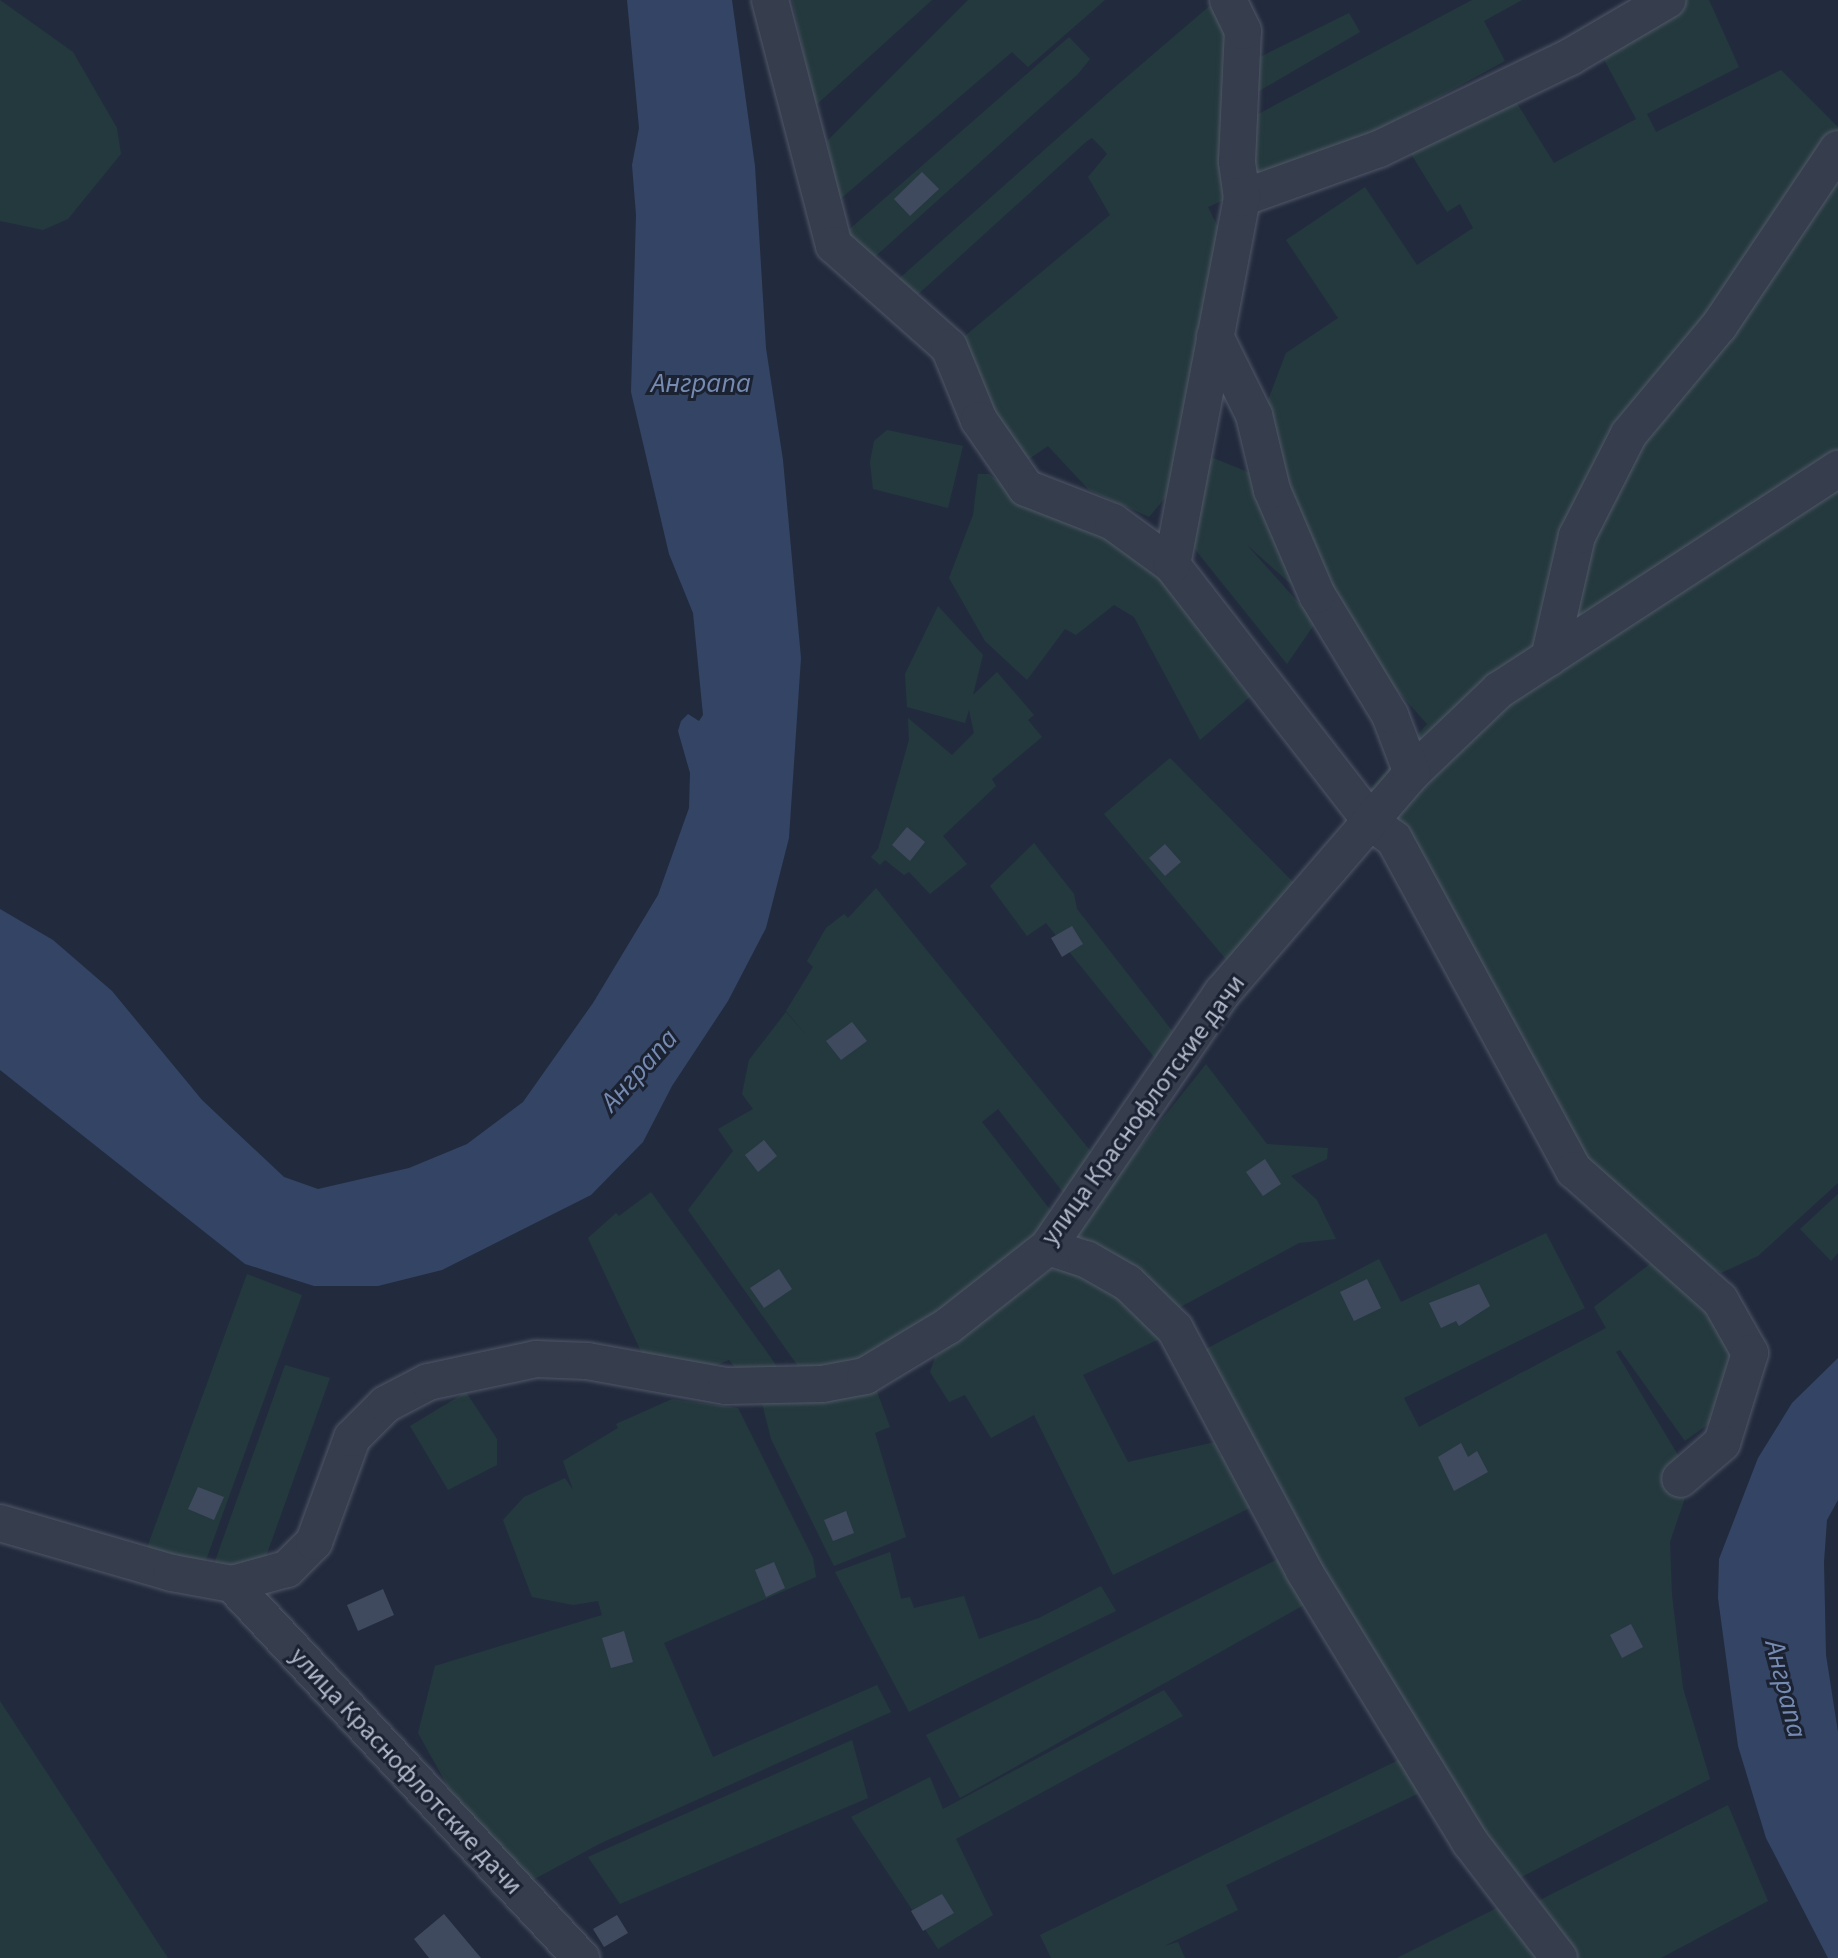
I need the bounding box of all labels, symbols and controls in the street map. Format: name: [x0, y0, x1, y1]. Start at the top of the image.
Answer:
water label: Анграпа: [651, 366, 751, 400]
street label: улица Краснофлотские дачи: [1034, 969, 1252, 1251]
water label: Анграпа: [593, 1022, 685, 1118]
water label: Анграпа: [1758, 1636, 1814, 1742]
street label: улица Краснофлотские дачи: [283, 1641, 529, 1901]

